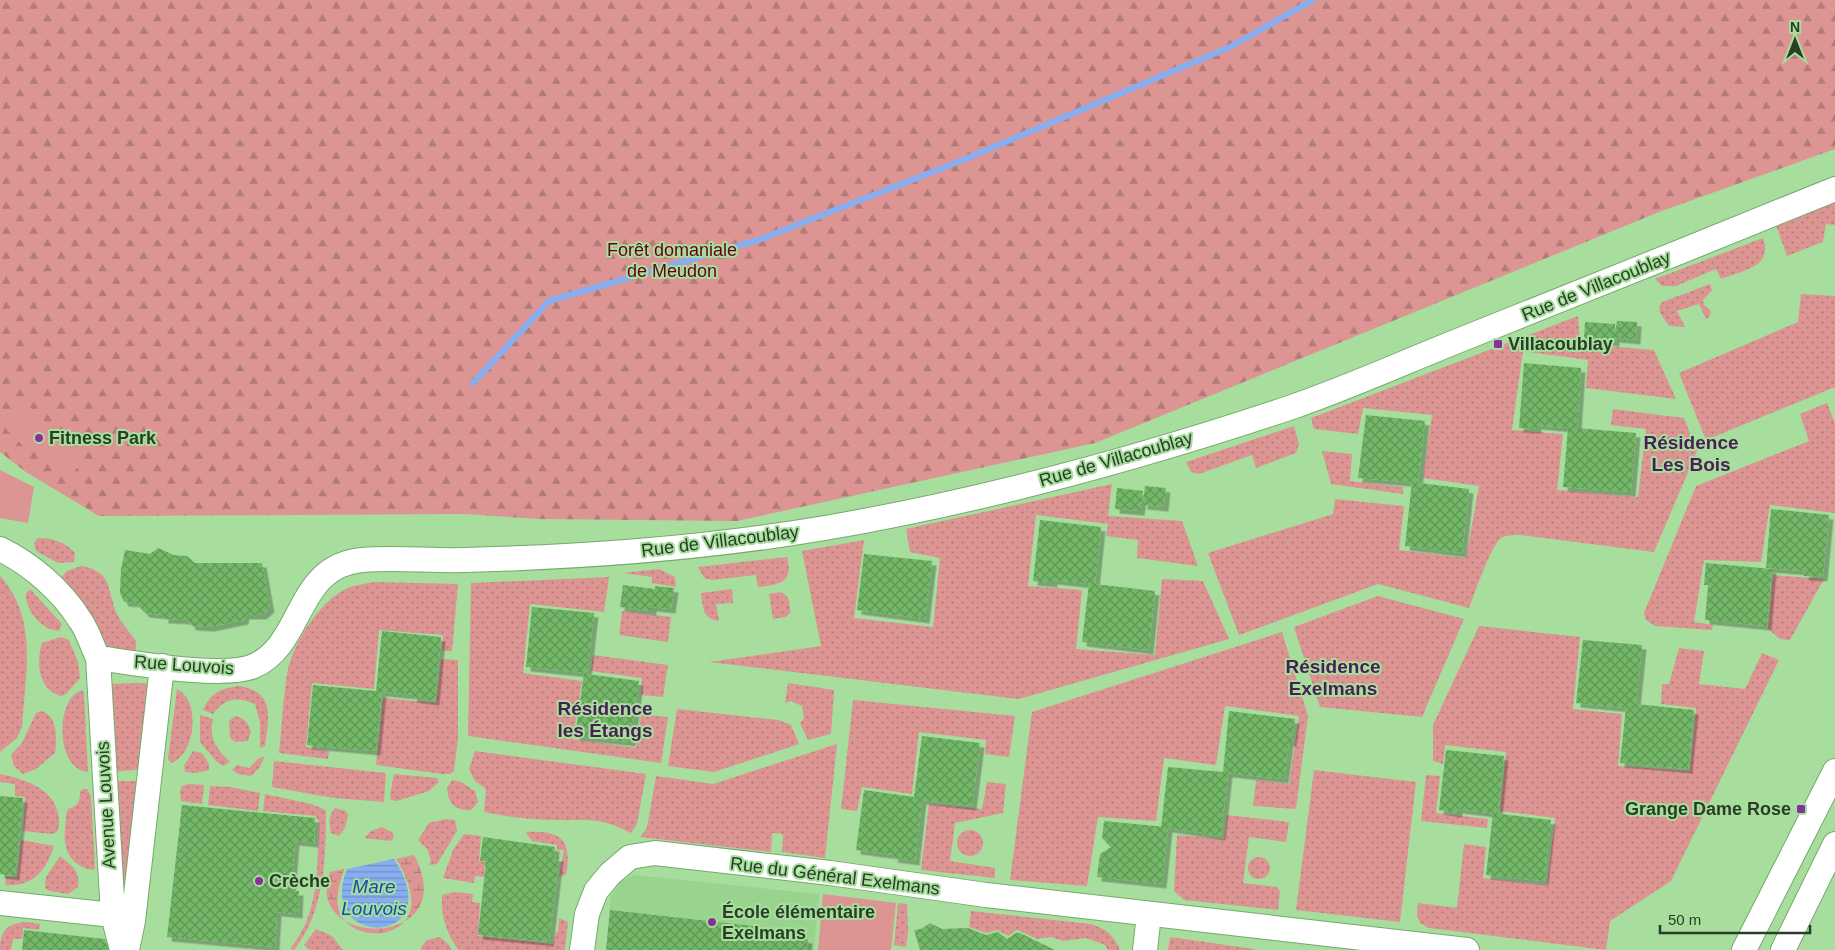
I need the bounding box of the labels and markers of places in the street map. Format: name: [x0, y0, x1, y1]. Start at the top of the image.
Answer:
place label: Villacoublay: [1508, 334, 1613, 354]
marker: Villacoublay: [1492, 338, 1504, 350]
place label: Fitness Park: [49, 428, 157, 448]
marker: Fitness Park: [33, 432, 45, 444]
place label: Grange Dame Rose: [1625, 799, 1791, 819]
marker: Grange Dame Rose: [1795, 803, 1807, 815]
place label: Crèche: [269, 871, 330, 891]
marker: Crèche: [253, 875, 265, 887]
place label: École élémentaire Exelmans: [722, 901, 875, 943]
marker: École élémentaire Exelmans: [706, 916, 718, 928]

